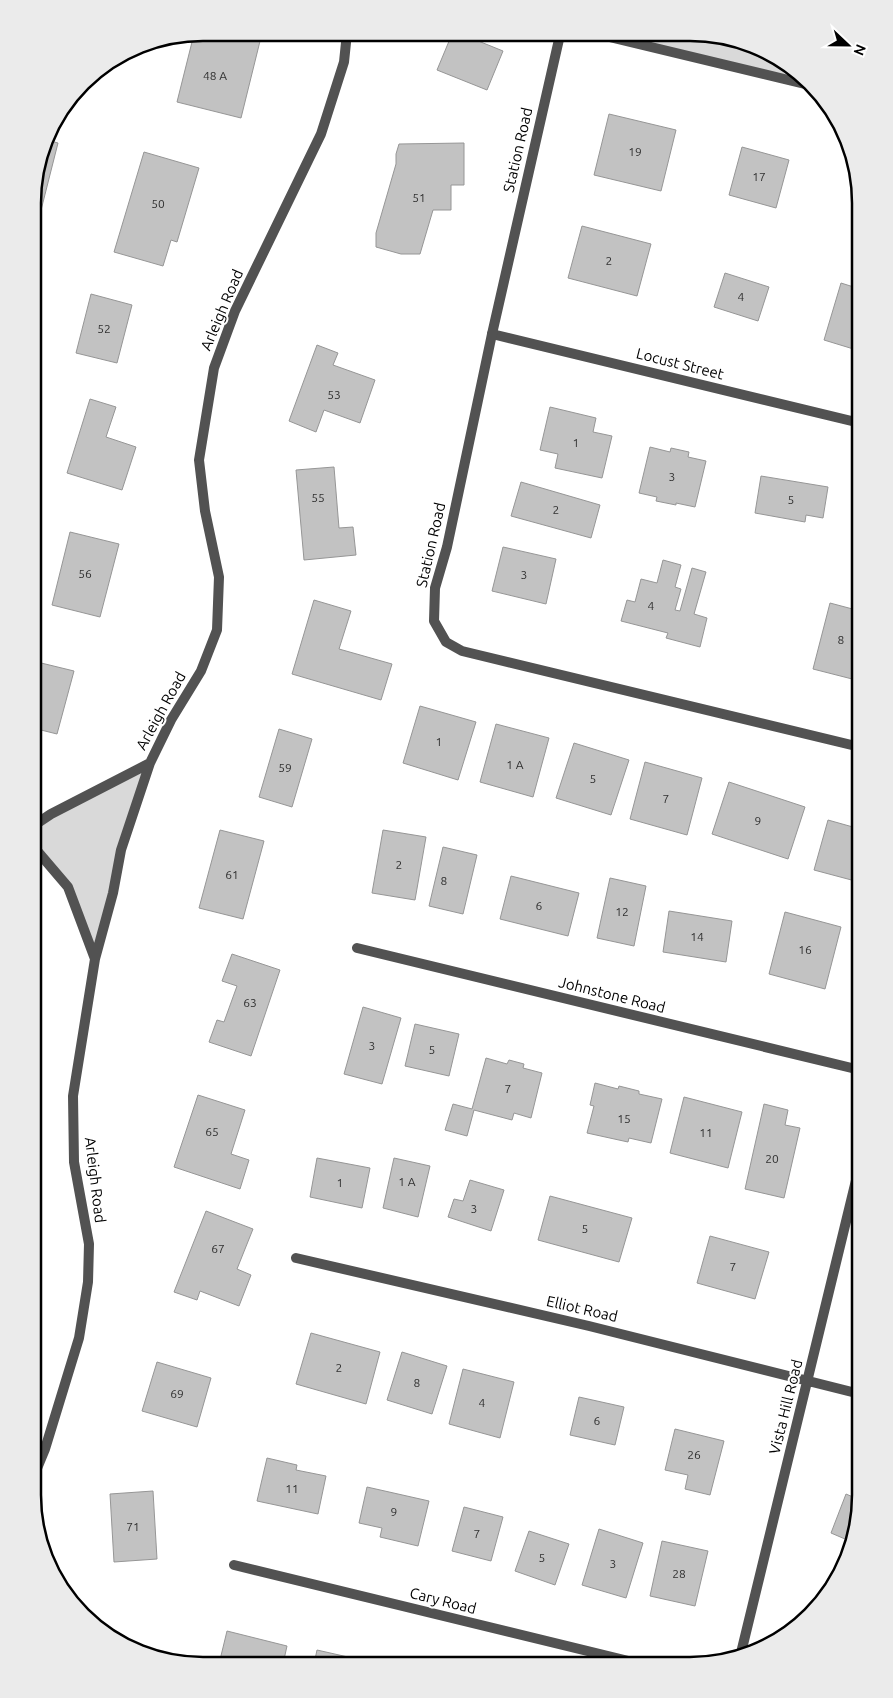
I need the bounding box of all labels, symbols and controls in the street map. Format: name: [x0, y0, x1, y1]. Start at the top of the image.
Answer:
north arrow: [823, 20, 873, 70]
text: N: [851, 42, 869, 58]
house number: 48 A: [203, 69, 227, 82]
street label: Station Road: [500, 106, 536, 194]
house number: 19: [628, 145, 642, 158]
house number: 17: [752, 170, 766, 183]
house number: 51: [412, 191, 426, 204]
house number: 50: [151, 197, 165, 210]
house number: 2: [606, 254, 612, 267]
street label: Arleigh Road: [197, 267, 246, 353]
house number: 4: [738, 290, 745, 303]
house number: 52: [97, 322, 111, 335]
street label: Locust Street: [635, 344, 726, 383]
house number: 53: [327, 388, 341, 401]
house number: 1: [573, 436, 579, 449]
house number: 3: [669, 470, 675, 483]
house number: 55: [311, 491, 325, 504]
house number: 5: [788, 493, 794, 506]
street label: Station Road: [413, 501, 449, 589]
house number: 2: [553, 503, 559, 516]
house number: 56: [78, 567, 92, 580]
house number: 3: [521, 568, 527, 581]
house number: 4: [648, 599, 655, 612]
house number: 8: [838, 633, 845, 646]
street label: Arleigh Road: [132, 669, 189, 753]
house number: 1: [436, 735, 442, 748]
house number: 1 A: [506, 758, 524, 771]
house number: 59: [278, 761, 292, 774]
house number: 5: [590, 772, 596, 785]
house number: 7: [663, 792, 669, 805]
house number: 9: [755, 814, 761, 827]
house number: 2: [396, 858, 402, 871]
house number: 61: [225, 868, 239, 881]
house number: 8: [441, 874, 448, 887]
house number: 6: [536, 899, 543, 912]
house number: 12: [615, 905, 629, 918]
house number: 14: [690, 930, 704, 943]
house number: 16: [798, 943, 812, 956]
street label: Johnstone Road: [557, 973, 667, 1016]
house number: 63: [243, 996, 257, 1009]
house number: 3: [369, 1039, 375, 1052]
house number: 5: [429, 1043, 435, 1056]
house number: 7: [505, 1082, 511, 1095]
house number: 15: [617, 1112, 631, 1125]
house number: 65: [205, 1125, 219, 1138]
house number: 11: [699, 1126, 713, 1139]
street label: Arleigh Road: [82, 1136, 109, 1224]
house number: 20: [765, 1152, 779, 1165]
house number: 1 A: [398, 1175, 416, 1188]
house number: 1: [337, 1176, 343, 1189]
house number: 3: [471, 1202, 477, 1215]
house number: 5: [582, 1222, 588, 1235]
house number: 67: [211, 1242, 225, 1255]
house number: 7: [730, 1260, 736, 1273]
street label: Elliot Road: [545, 1292, 619, 1325]
street label: Vista Hill Road: [766, 1358, 806, 1456]
house number: 2: [336, 1361, 342, 1374]
house number: 8: [414, 1376, 421, 1389]
house number: 69: [170, 1387, 184, 1400]
house number: 4: [479, 1396, 486, 1409]
house number: 6: [594, 1414, 601, 1427]
house number: 26: [687, 1448, 701, 1461]
house number: 11: [285, 1482, 299, 1495]
house number: 9: [391, 1505, 397, 1518]
house number: 71: [126, 1520, 140, 1533]
house number: 7: [474, 1527, 480, 1540]
house number: 5: [539, 1551, 545, 1564]
house number: 3: [610, 1557, 616, 1570]
house number: 28: [672, 1567, 686, 1580]
street label: Cary Road: [408, 1584, 478, 1617]

